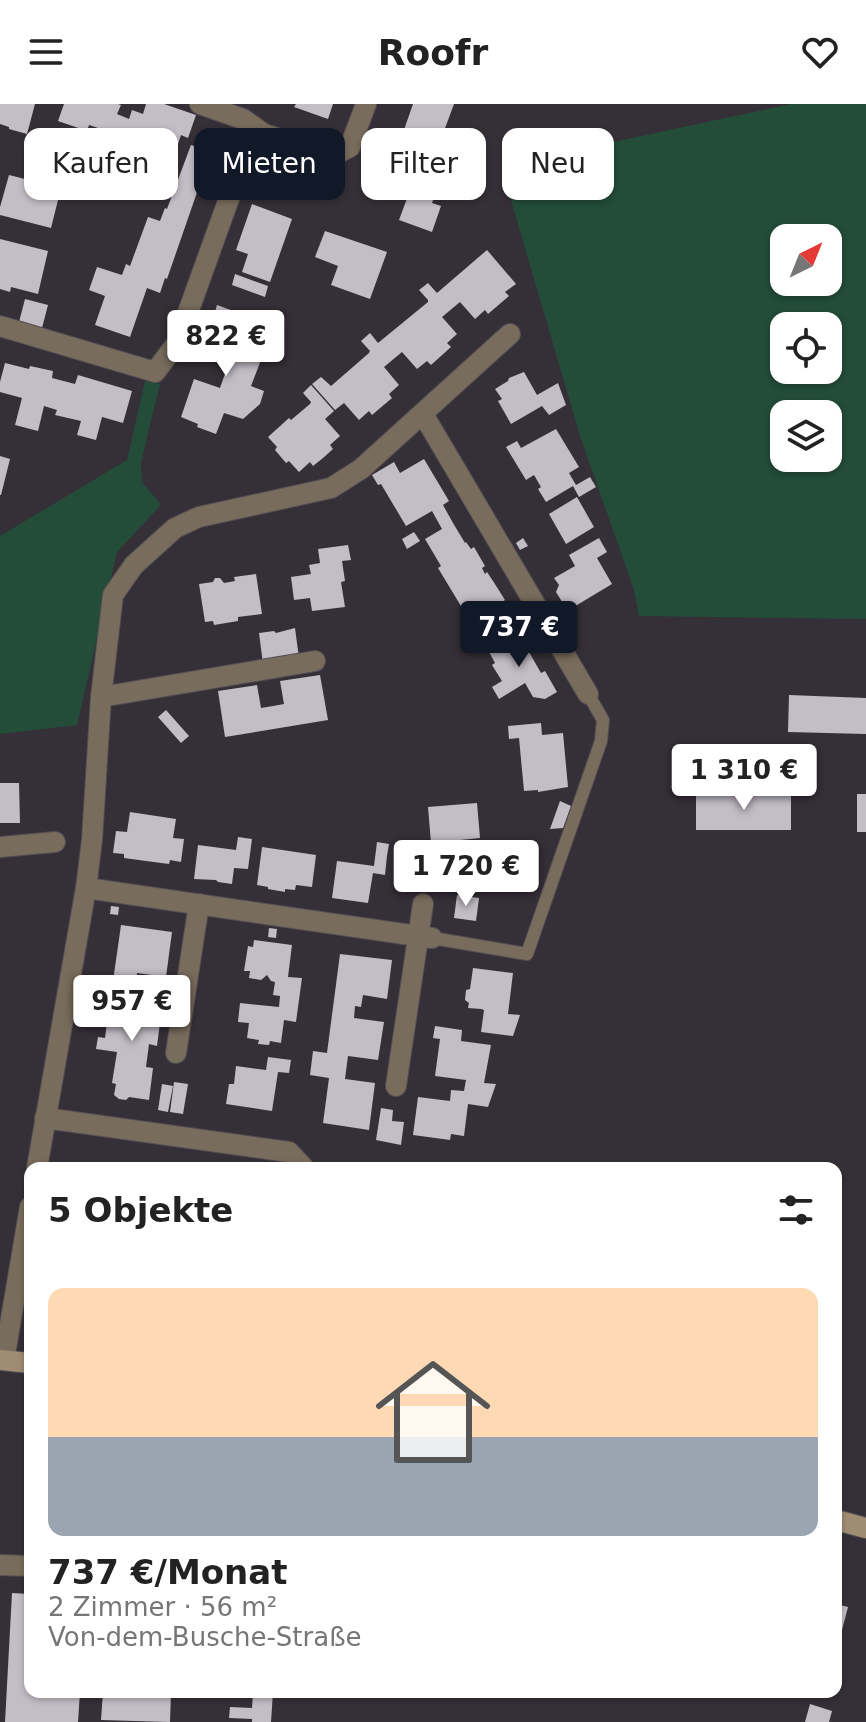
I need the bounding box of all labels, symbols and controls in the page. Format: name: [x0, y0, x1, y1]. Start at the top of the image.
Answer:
icon: menu: [24, 30, 68, 74]
icon: heart: [798, 30, 842, 74]
text: Roofr: [378, 32, 488, 73]
chip: Kaufen: [24, 128, 178, 200]
chip: Mieten: [194, 128, 345, 200]
chip: Filter: [361, 128, 486, 200]
chip: Neu: [502, 128, 614, 200]
north arrow: [770, 224, 842, 296]
map controls: [770, 224, 842, 472]
pin: 822 €: [170, 310, 282, 378]
button: locate: [770, 312, 842, 384]
text: 822 €: [185, 321, 267, 351]
button: layers: [770, 400, 842, 472]
pin: 737 €: [463, 601, 575, 669]
text: 737 €: [478, 612, 560, 642]
pin: 1 310 €: [670, 744, 818, 812]
text: 1 310 €: [690, 755, 798, 785]
pin: 1 720 €: [392, 840, 540, 908]
text: 1 720 €: [412, 851, 520, 881]
pin: 957 €: [76, 975, 188, 1043]
text: 957 €: [91, 986, 173, 1016]
icon: filters: [774, 1188, 818, 1232]
text: 5 Objekte: [48, 1190, 233, 1230]
icon: home: [361, 1340, 505, 1484]
text: 737 €/Monat: [48, 1552, 287, 1592]
text: 2 Zimmer · 56 m²: [48, 1592, 277, 1622]
text: Von-dem-Busche-Straße: [48, 1622, 362, 1652]

